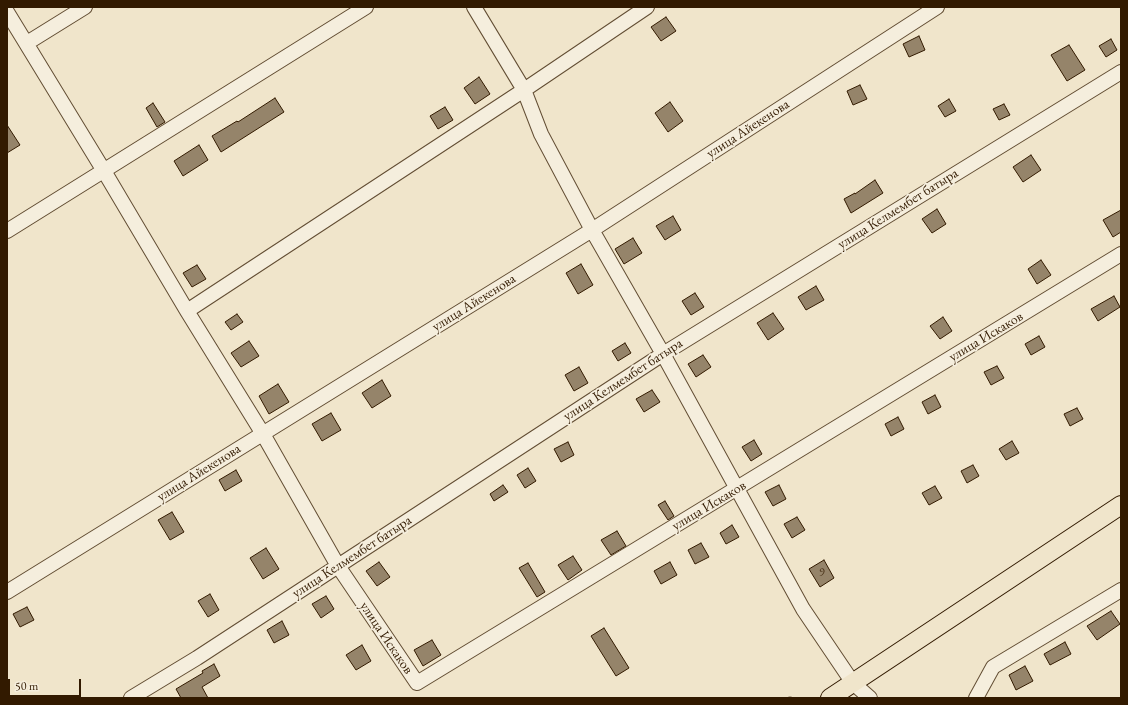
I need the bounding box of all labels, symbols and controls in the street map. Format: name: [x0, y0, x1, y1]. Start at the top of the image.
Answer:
street label: улица Айекенова: [703, 96, 793, 162]
street label: улица Келмембет батыра: [835, 165, 961, 253]
street label: улица Айекенова: [429, 271, 519, 335]
street label: улица Искаков: [946, 308, 1026, 366]
street label: улица Келмембет батыра: [560, 335, 686, 425]
street label: улица Айекенова: [154, 441, 244, 505]
street label: улица Искаков: [669, 477, 749, 535]
street label: улица Келмембет батыра: [289, 512, 415, 602]
house number: 9: [819, 566, 825, 580]
street label: улица Искаков: [356, 599, 416, 677]
scale bar: [10, 671, 83, 697]
text: 50 m: [15, 678, 38, 694]

